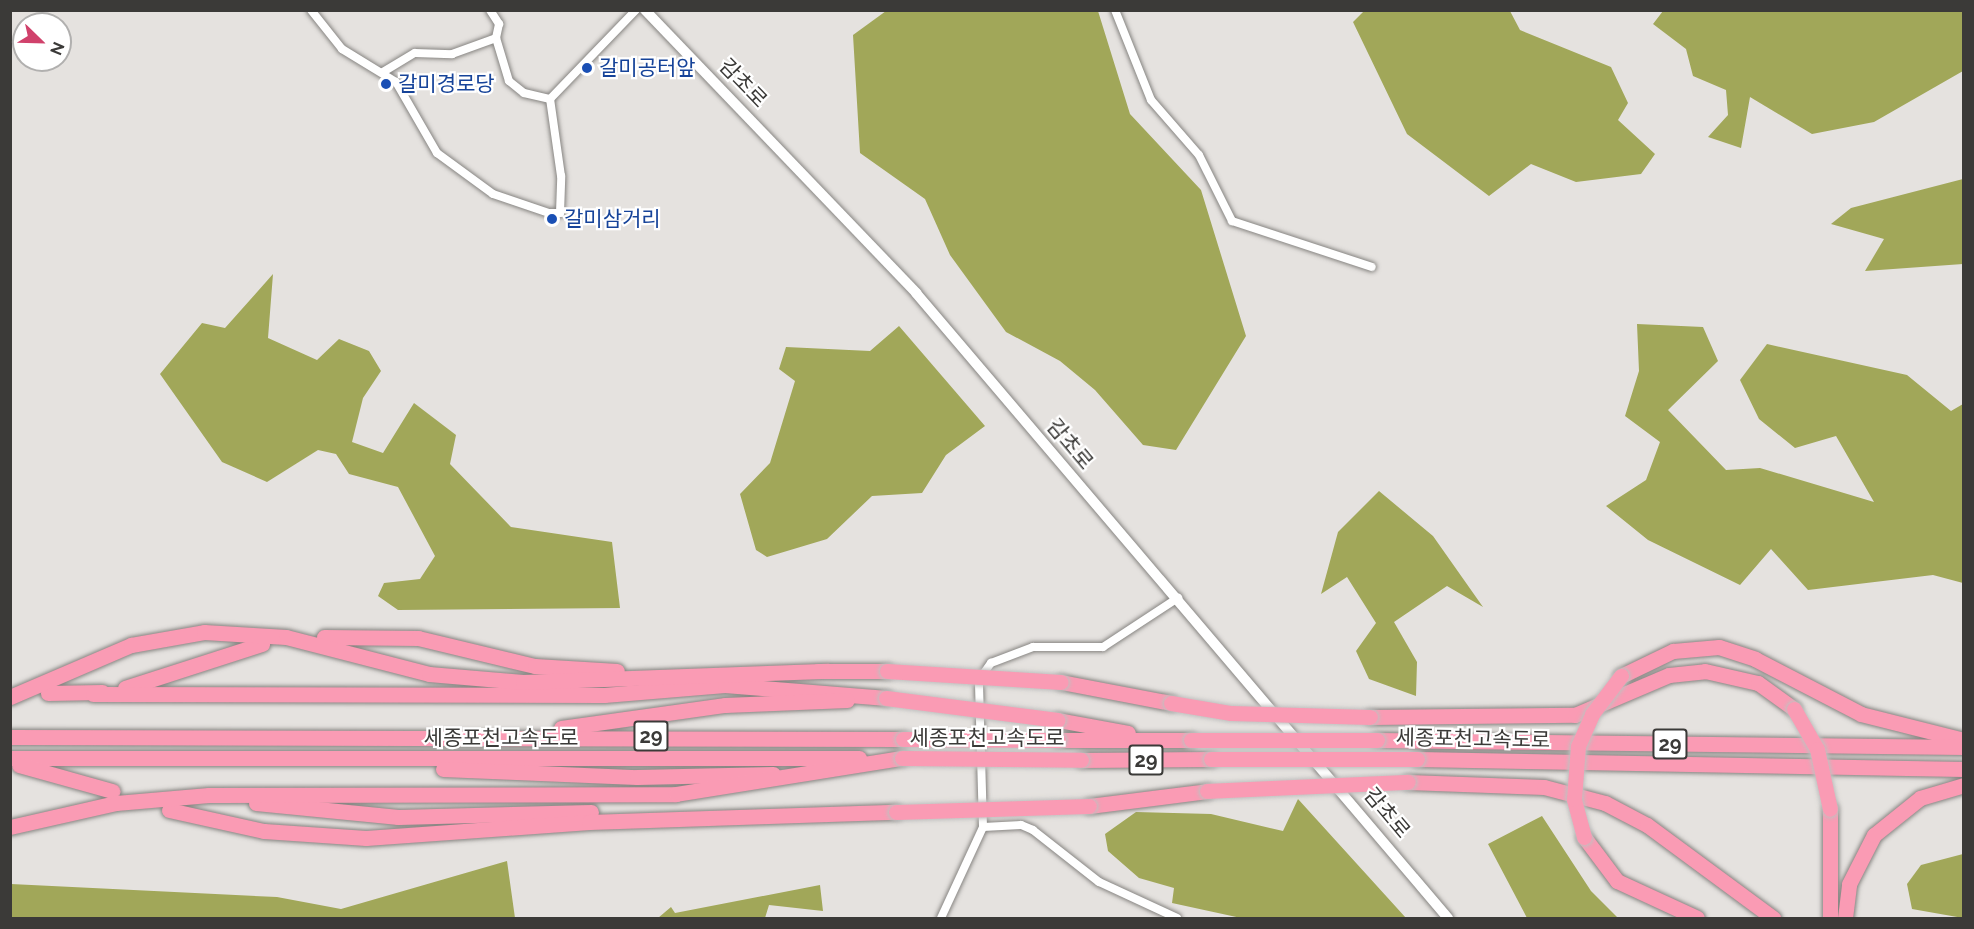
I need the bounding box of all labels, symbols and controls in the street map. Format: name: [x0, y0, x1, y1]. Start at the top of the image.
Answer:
north arrow: [12, 12, 72, 72]
text: N: [46, 39, 68, 58]
street label: 감초로: [714, 53, 772, 113]
place label: 갈미공터앞: [599, 55, 696, 81]
marker: 갈미공터앞: [580, 61, 594, 75]
place label: 갈미경로당: [398, 71, 495, 97]
marker: 갈미경로당: [379, 77, 393, 91]
place label: 갈미삼거리: [564, 206, 661, 232]
marker: 갈미삼거리: [545, 212, 559, 226]
street label: 감초로: [1042, 414, 1098, 474]
road number: 29: [633, 719, 669, 753]
street label: 세종포천고속도로: [424, 725, 578, 751]
street label: 세종포천고속도로: [910, 725, 1064, 751]
street label: 세종포천고속도로: [1396, 725, 1550, 753]
road number: 29: [1652, 727, 1688, 761]
road number: 29: [1128, 743, 1164, 777]
street label: 감초로: [1359, 783, 1415, 843]

